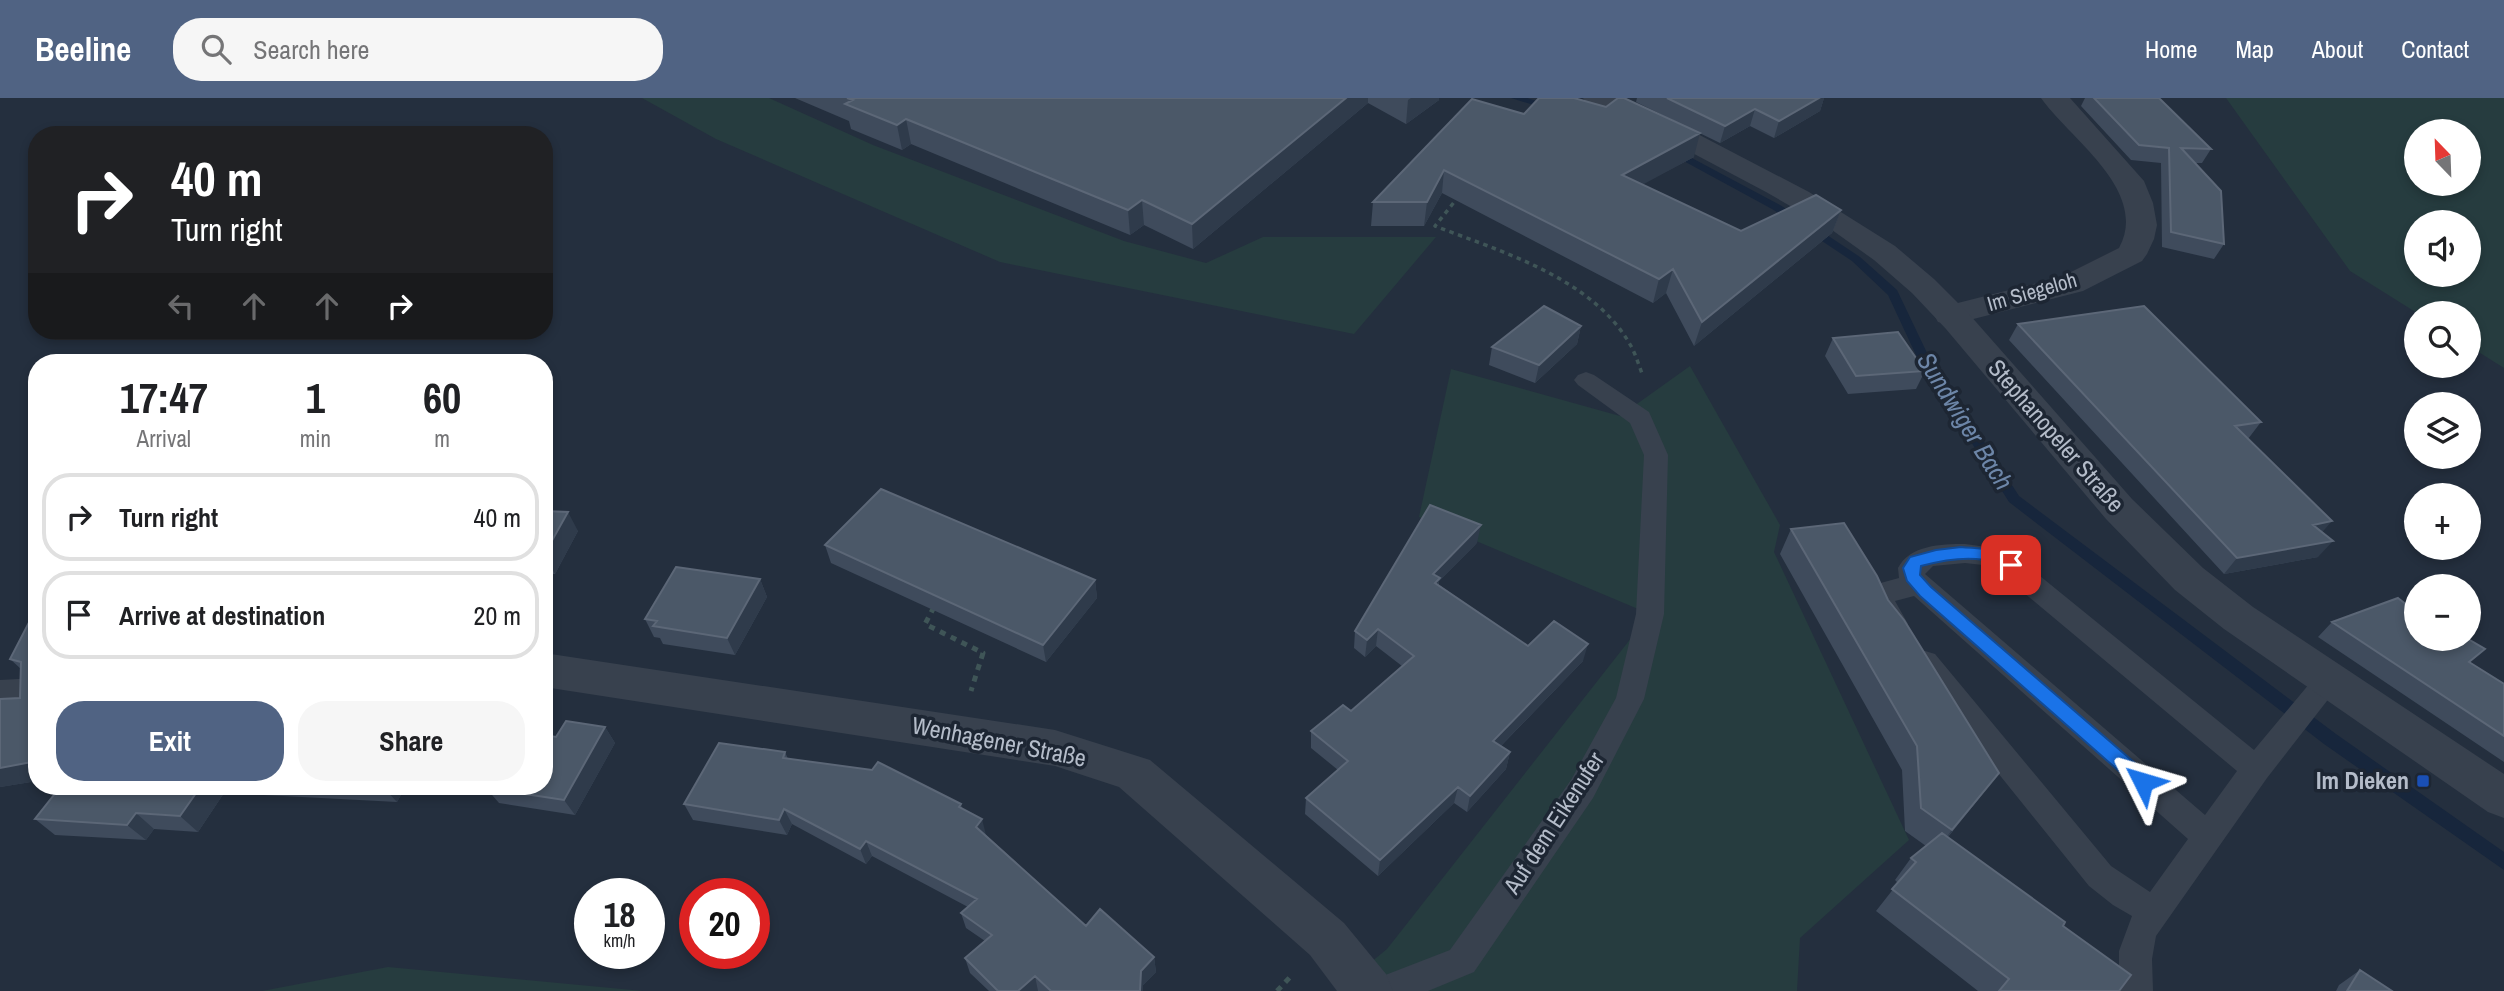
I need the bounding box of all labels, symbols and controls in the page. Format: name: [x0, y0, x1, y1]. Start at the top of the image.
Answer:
search box: [173, 18, 663, 81]
text: Beeline: [35, 27, 131, 71]
icon: search: [197, 30, 235, 68]
text: Search here: [253, 32, 369, 67]
text: Home: [2145, 33, 2197, 65]
text: Map: [2235, 33, 2274, 65]
text: About: [2312, 33, 2363, 65]
text: Contact: [2401, 33, 2469, 65]
north arrow: [2404, 119, 2482, 196]
map controls: [2404, 119, 2481, 651]
text: 40 m: [171, 145, 263, 211]
icon: right: [56, 154, 147, 245]
text: Turn right: [171, 208, 283, 251]
button: sound: [2404, 210, 2481, 287]
street label: Im Siegeloh: [1984, 265, 2080, 318]
icon: left: [162, 287, 200, 325]
icon: ahead: [235, 287, 273, 325]
icon: ahead: [308, 287, 346, 325]
icon: right: [381, 287, 419, 325]
button: search: [2404, 301, 2481, 378]
water label: Sundwiger Bach: [1909, 345, 2022, 496]
street label: Stephanopeler Straße: [1982, 352, 2132, 519]
text: 17:47: [120, 370, 208, 426]
text: 1: [306, 370, 325, 426]
text: 60: [423, 370, 461, 426]
button: layers: [2404, 392, 2481, 469]
text: Arrival: [137, 423, 191, 454]
text: min: [300, 423, 331, 454]
text: m: [434, 423, 450, 454]
button: +: [2404, 483, 2481, 560]
icon: right: [60, 498, 98, 536]
text: Turn right: [119, 500, 218, 535]
text: 40 m: [474, 500, 521, 535]
pin: [1981, 535, 2041, 595]
icon: arrive: [1992, 546, 2030, 584]
button: −: [2404, 574, 2481, 651]
icon: arrive: [60, 596, 98, 634]
text: Arrive at destination: [119, 598, 325, 633]
text: 20 m: [474, 598, 521, 633]
button: Exit: [56, 701, 284, 781]
button: Share: [298, 701, 525, 781]
street label: Wenhagener Straße: [909, 708, 1089, 774]
street label: Auf dem Eikenufer: [1495, 745, 1611, 900]
position arrow: [2106, 745, 2180, 819]
place label: Im Dieken: [2316, 764, 2409, 796]
marker: Im Dieken: [2415, 773, 2431, 789]
speed limit sign: 20: [679, 878, 770, 969]
text: 18: [604, 891, 635, 938]
text: km/h: [604, 928, 636, 953]

